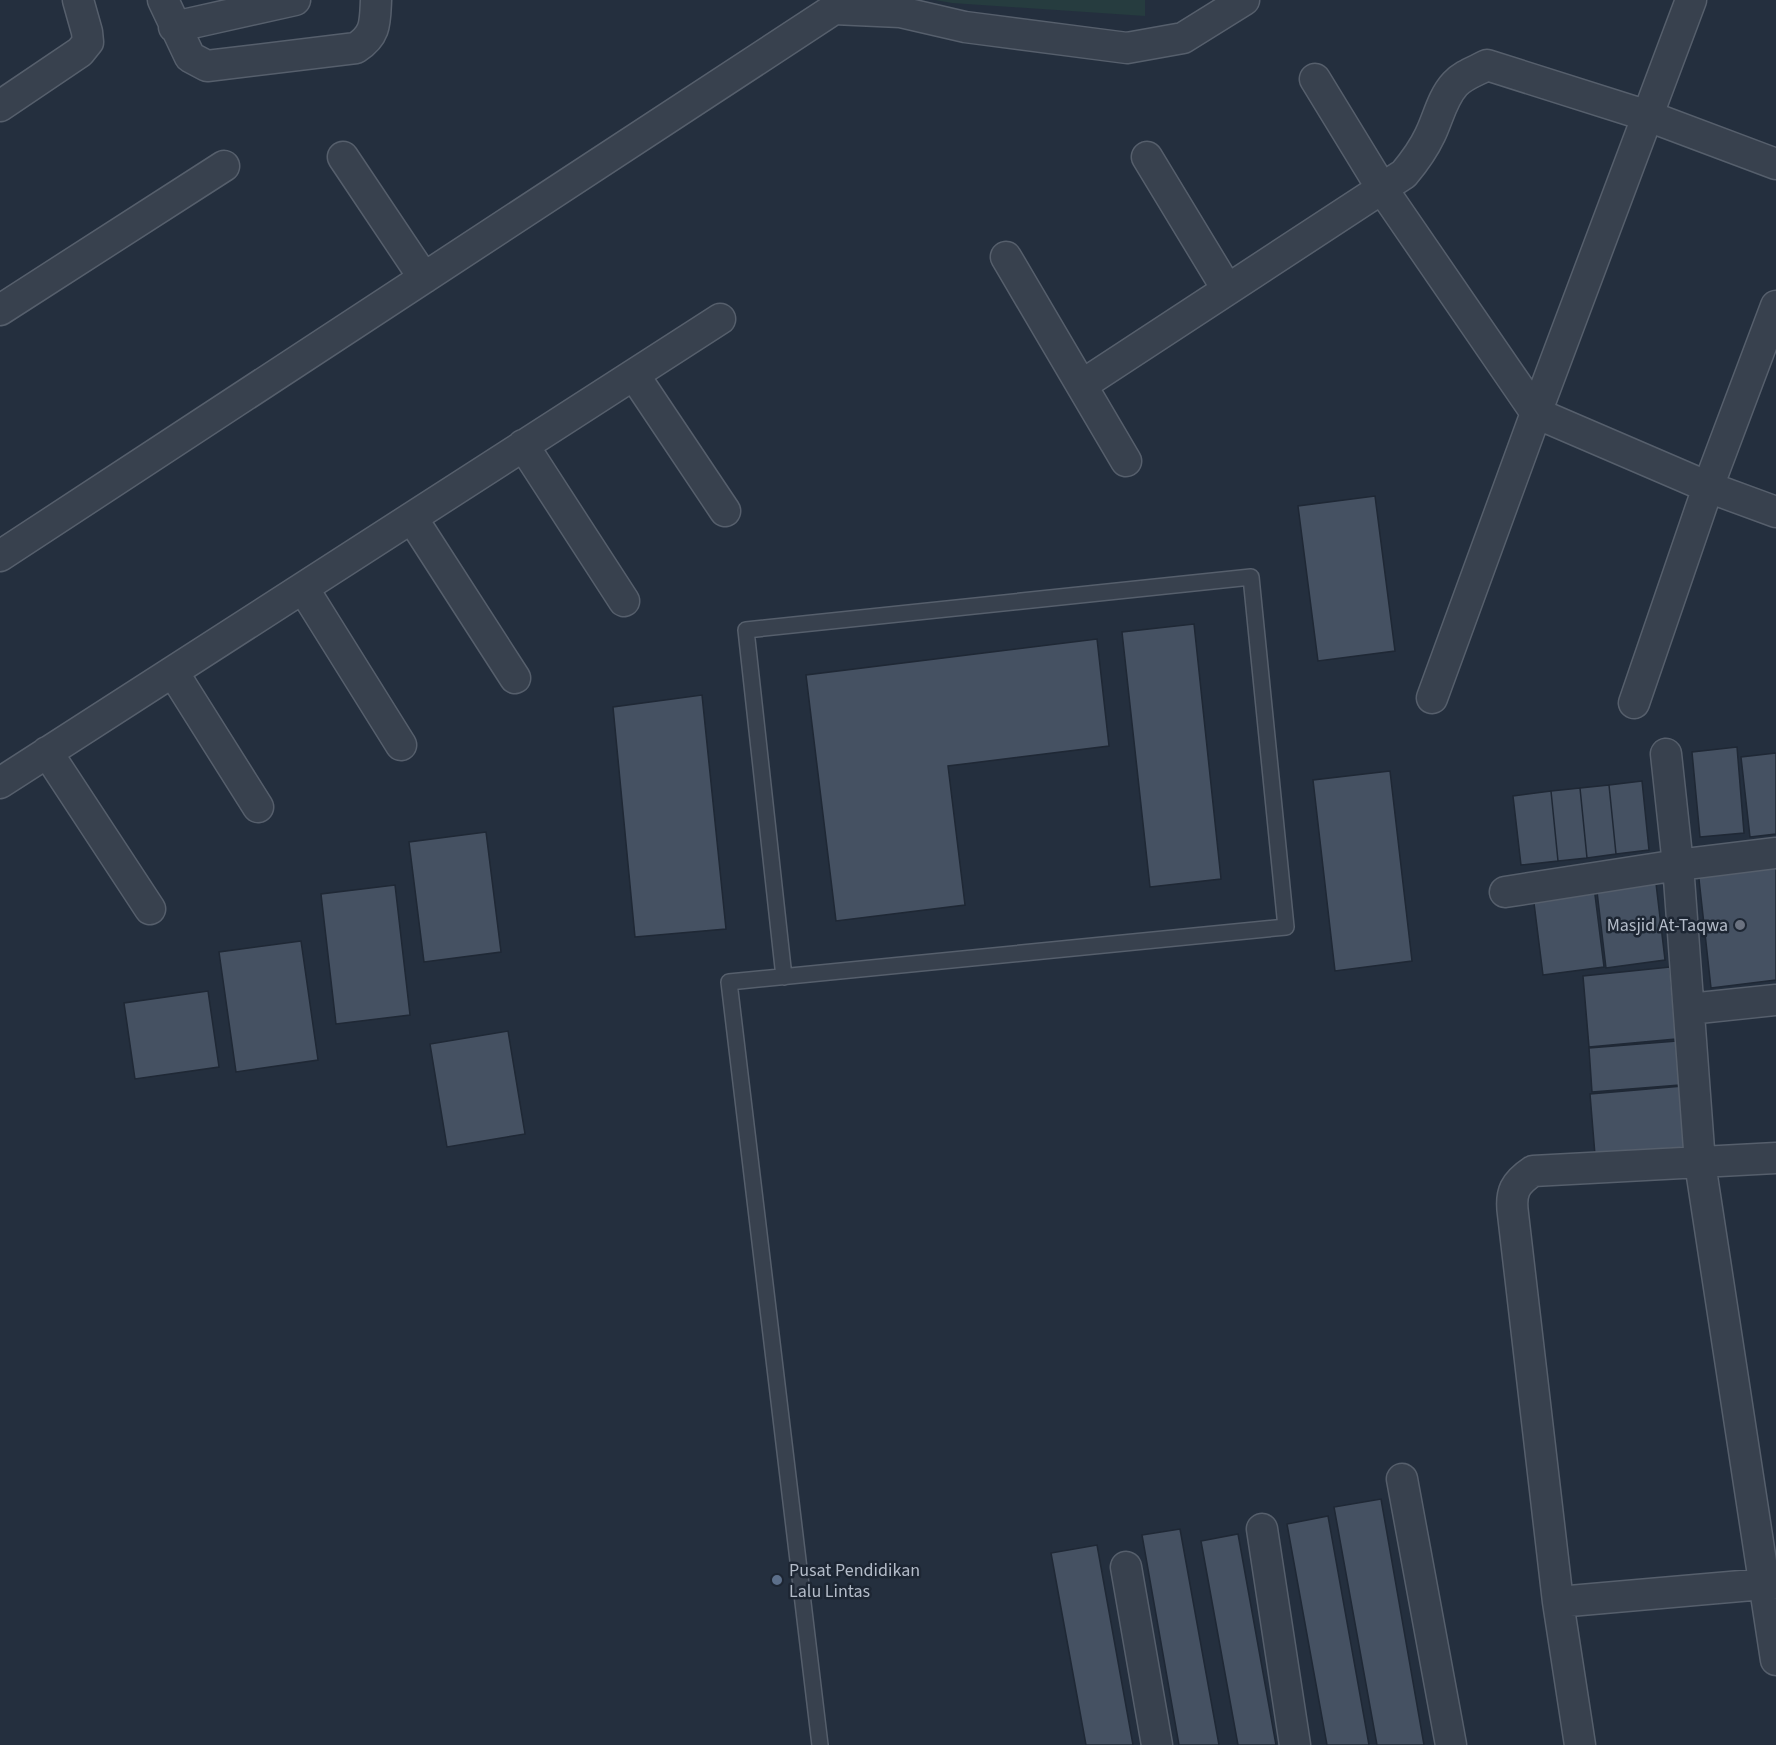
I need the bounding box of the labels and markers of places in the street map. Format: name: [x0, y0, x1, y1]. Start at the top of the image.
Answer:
place label: Masjid At-Taqwa: [1607, 913, 1728, 938]
marker: Masjid At-Taqwa: [1733, 918, 1747, 932]
place label: Pusat Pendidikan Lalu Lintas: [789, 1558, 920, 1604]
marker: Pusat Pendidikan Lalu Lintas: [770, 1573, 784, 1587]

